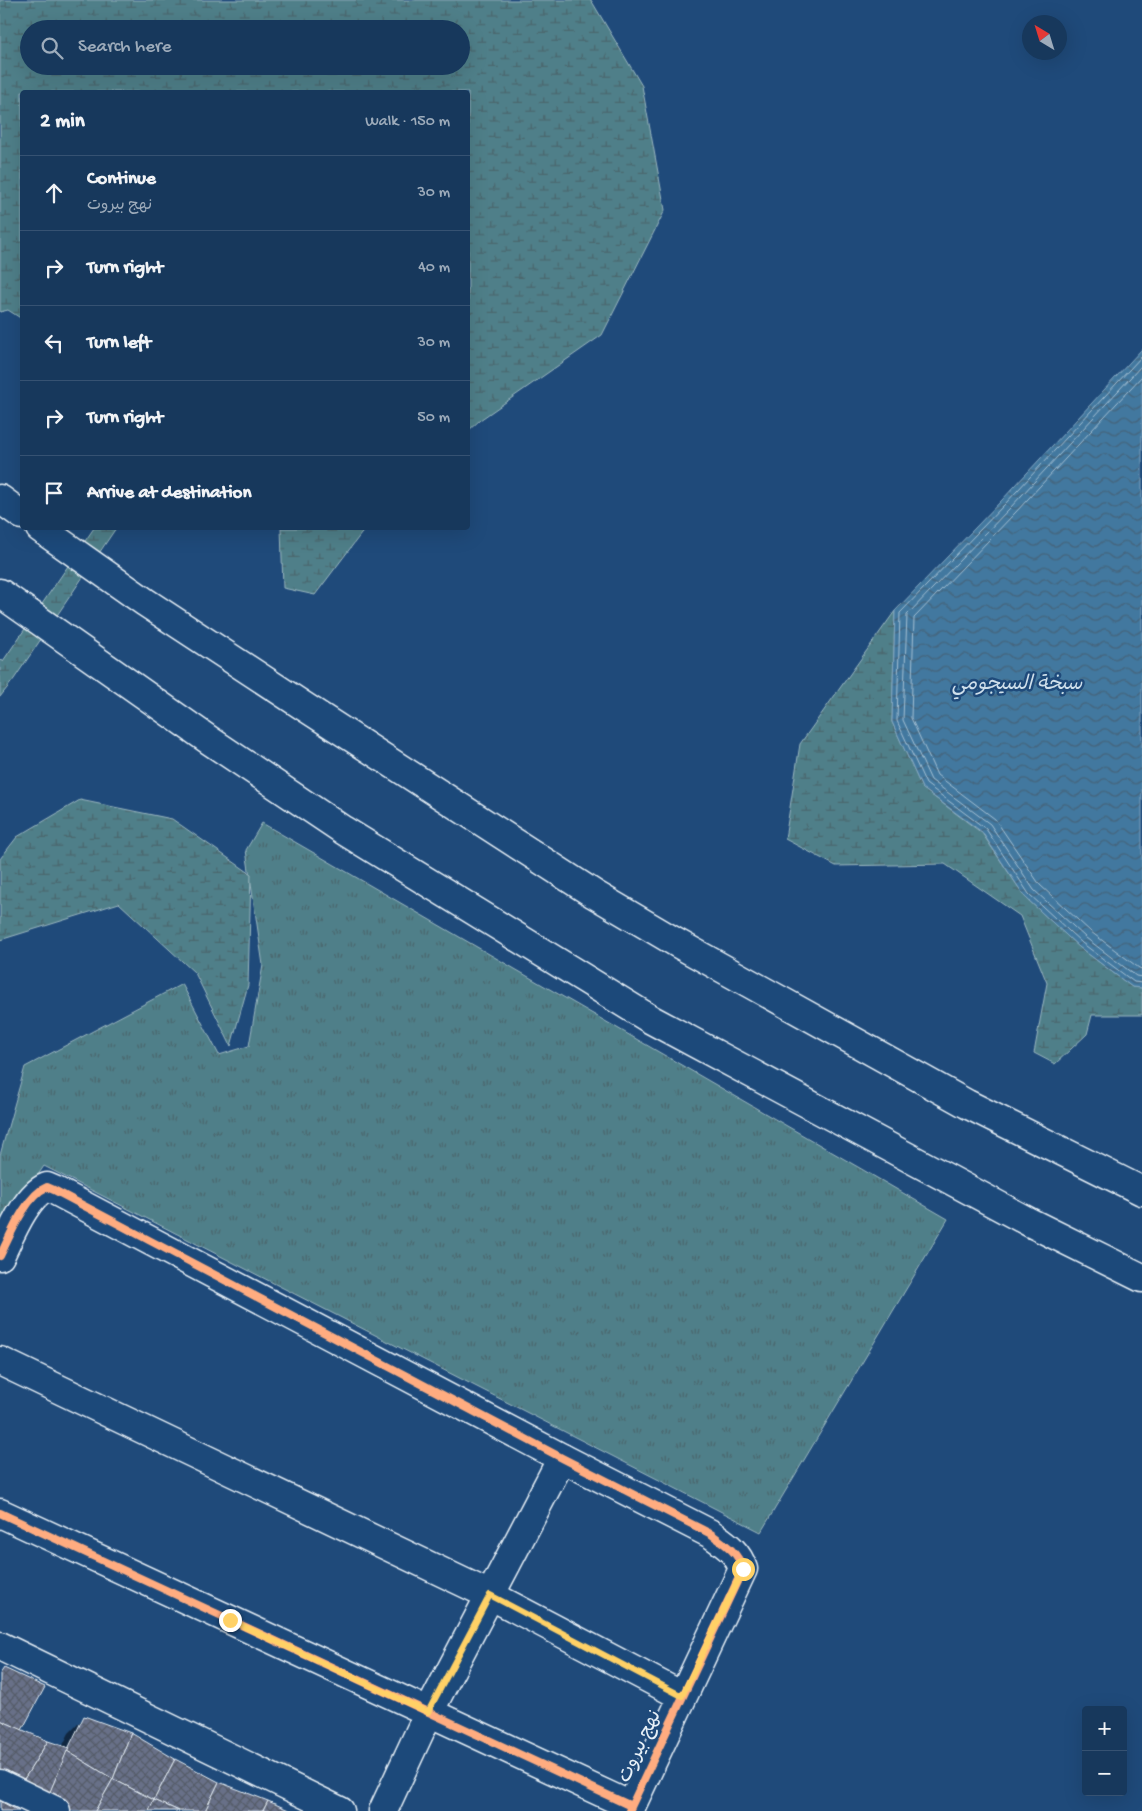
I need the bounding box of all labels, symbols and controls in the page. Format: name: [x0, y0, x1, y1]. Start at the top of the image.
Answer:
north arrow: [1022, 15, 1067, 60]
search box: [20, 20, 470, 75]
icon: search: [38, 34, 66, 62]
text: Search here: [78, 36, 172, 59]
text: 2 min: [40, 110, 85, 135]
text: Walk · 150 m: [365, 113, 450, 132]
text: Continue: [87, 168, 156, 191]
icon: ahead: [40, 179, 68, 207]
text: 30 m: [417, 184, 450, 203]
text: نهج بيروت: [87, 197, 152, 216]
icon: right: [40, 254, 68, 282]
text: Turn right: [87, 257, 163, 280]
text: 40 m: [418, 259, 450, 278]
icon: left: [40, 329, 68, 357]
text: Turn left: [87, 332, 151, 355]
text: 30 m: [417, 334, 450, 353]
icon: right: [40, 404, 68, 432]
text: Turn right: [87, 407, 163, 430]
text: 50 m: [417, 409, 450, 428]
icon: arrive: [40, 479, 68, 507]
text: Arrive at destination: [87, 482, 251, 505]
water label: سبخة السيجومي: [952, 673, 1083, 700]
route start: [732, 1558, 755, 1581]
route end: [219, 1609, 242, 1632]
map controls: [1082, 1706, 1127, 1796]
button: +: [1082, 1706, 1127, 1751]
street label: نهج بيروت: [614, 1707, 668, 1787]
button: −: [1082, 1751, 1127, 1796]

